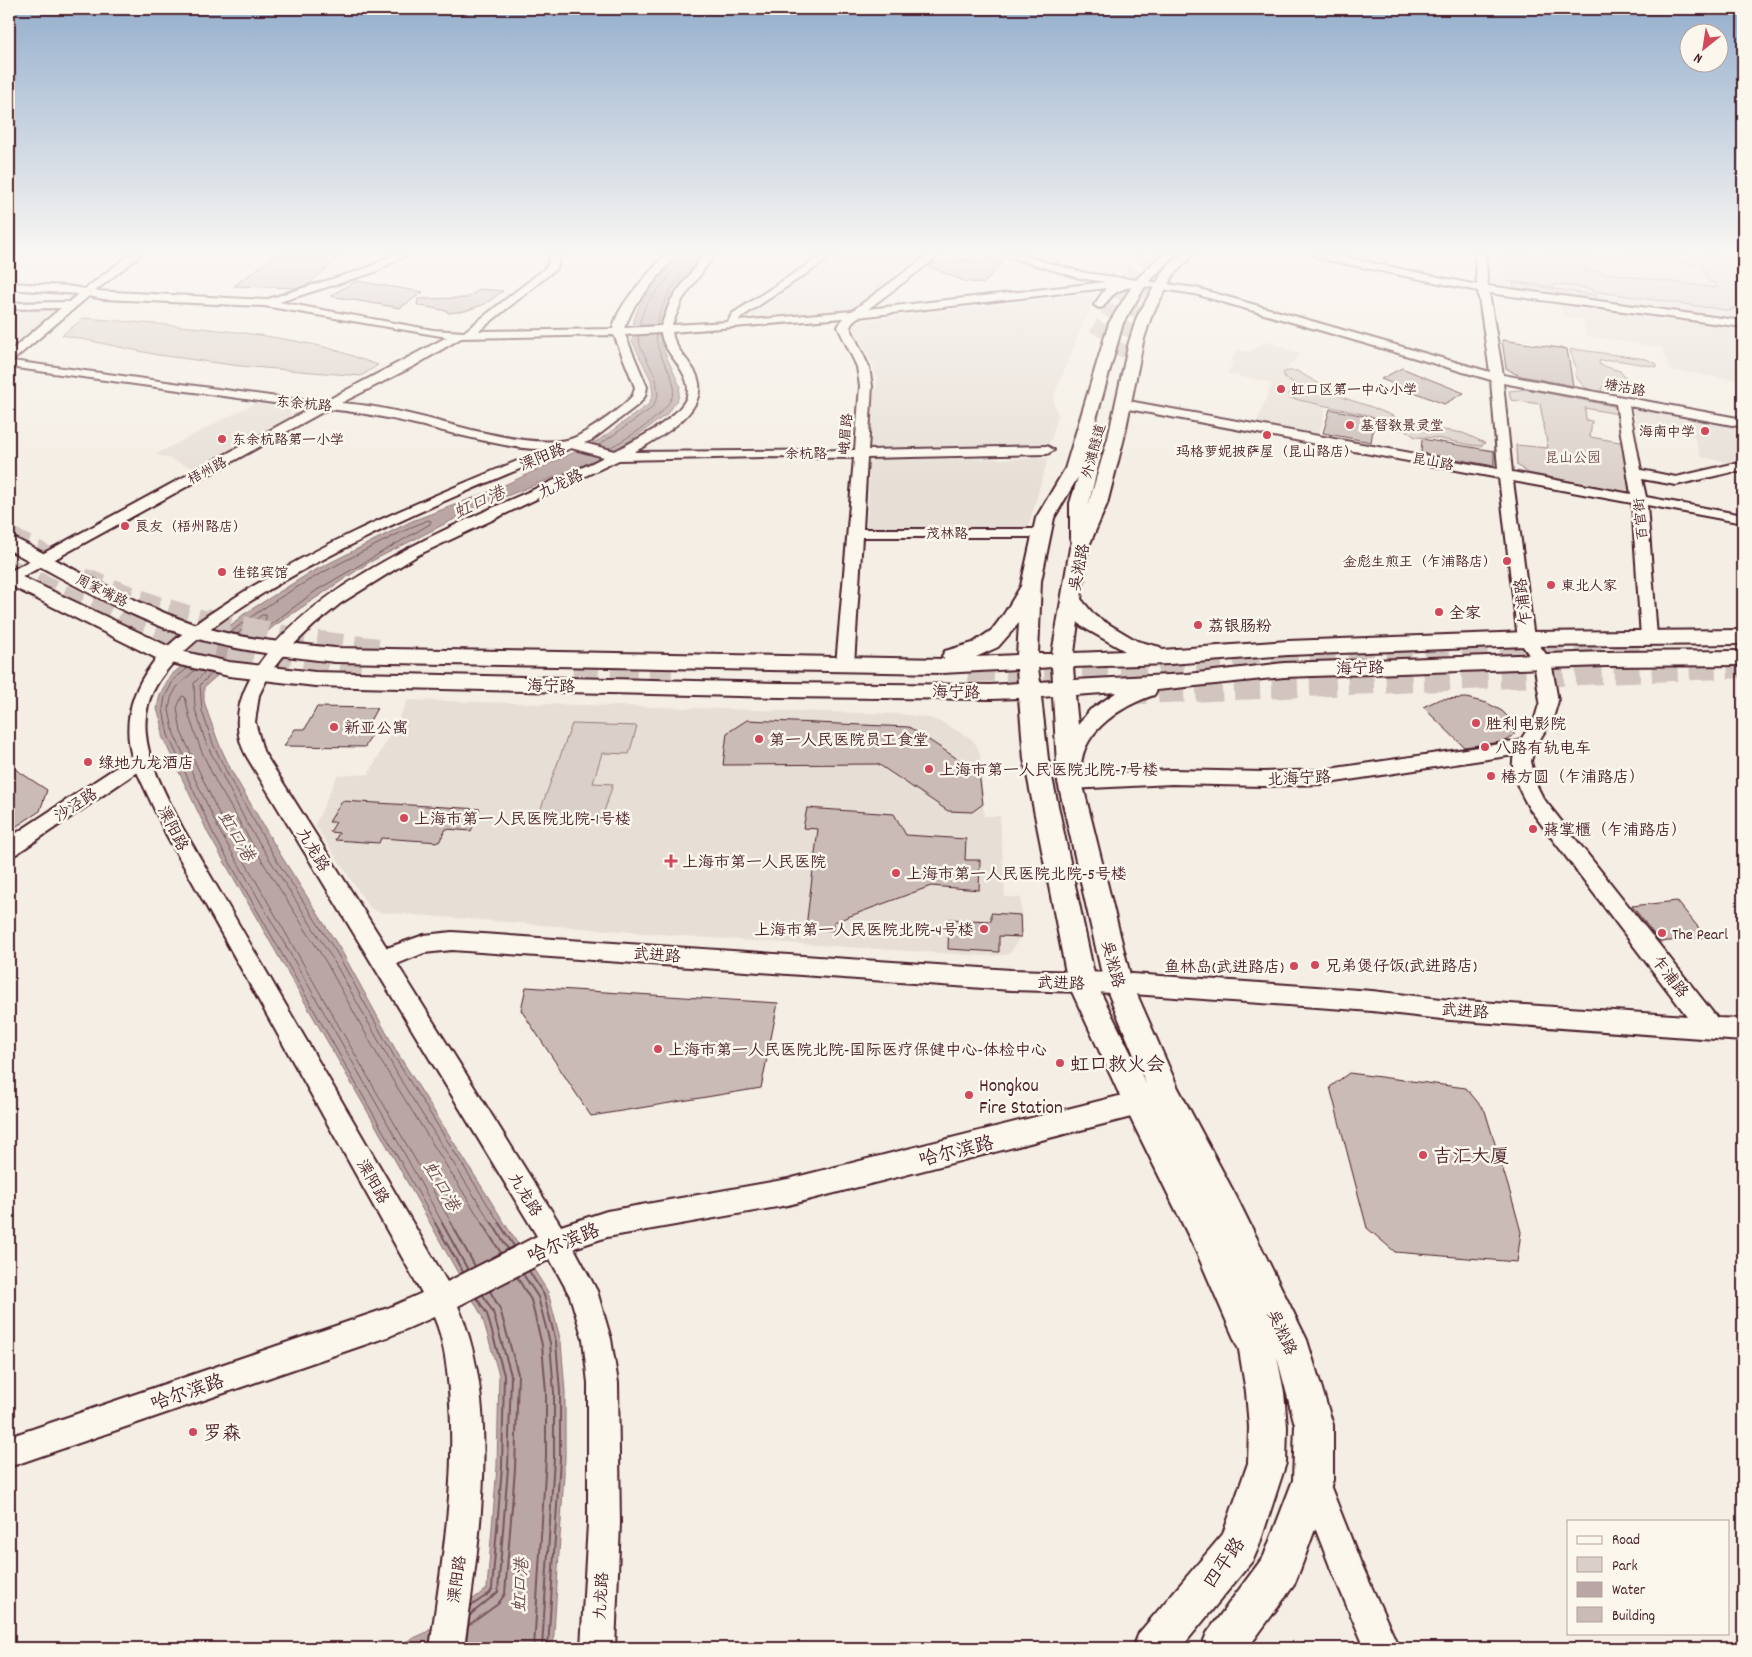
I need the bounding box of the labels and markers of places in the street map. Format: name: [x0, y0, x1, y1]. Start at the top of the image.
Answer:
place label: 虹口区第一中心小学: [1291, 381, 1417, 401]
marker: 虹口区第一中心小学: [1275, 383, 1287, 395]
place label: 基督教景灵堂: [1360, 417, 1444, 437]
marker: 基督教景灵堂: [1344, 419, 1356, 431]
place label: 海南中学: [1639, 423, 1695, 443]
marker: 海南中学: [1699, 425, 1711, 437]
marker: 玛格萝妮披萨屋（昆山路店）: [1261, 429, 1273, 441]
place label: 东余杭路第一小学: [232, 431, 344, 451]
marker: 东余杭路第一小学: [216, 433, 228, 445]
place label: 玛格萝妮披萨屋（昆山路店）: [1176, 443, 1358, 463]
place label: 良友（梧州路店）: [135, 518, 247, 538]
marker: 良友（梧州路店）: [119, 520, 131, 532]
place label: 金彪生煎王（乍浦路店）: [1343, 553, 1497, 573]
marker: 金彪生煎王（乍浦路店）: [1501, 555, 1513, 567]
place label: 佳铭宾馆: [232, 564, 288, 584]
marker: 佳铭宾馆: [216, 566, 228, 578]
place label: 東北人家: [1561, 577, 1617, 597]
marker: 東北人家: [1545, 579, 1557, 591]
place label: 全家: [1449, 603, 1481, 626]
marker: 全家: [1433, 606, 1445, 618]
place label: 荔银肠粉: [1208, 616, 1272, 639]
marker: 荔银肠粉: [1192, 619, 1204, 631]
place label: 胜利电影院: [1486, 714, 1566, 737]
marker: 胜利电影院: [1470, 717, 1482, 729]
place label: 新亚公寓: [344, 718, 408, 741]
marker: 新亚公寓: [328, 721, 340, 733]
place label: 第一人民医院员工食堂: [769, 730, 929, 753]
marker: 第一人民医院员工食堂: [753, 733, 765, 745]
place label: 八路有轨电车: [1495, 738, 1591, 761]
marker: 八路有轨电车: [1479, 741, 1491, 753]
place label: 绿地九龙酒店: [98, 753, 194, 776]
marker: 绿地九龙酒店: [82, 756, 94, 768]
place label: 上海市第一人民医院北院-7号楼: [939, 760, 1159, 783]
marker: 上海市第一人民医院北院-7号楼: [923, 763, 935, 775]
place label: 椿方圆（乍浦路店）: [1501, 767, 1645, 790]
marker: 椿方圆（乍浦路店）: [1485, 770, 1497, 782]
place label: 上海市第一人民医院北院-1号楼: [414, 809, 631, 832]
marker: 上海市第一人民医院北院-1号楼: [398, 812, 410, 824]
place label: 蔣掌櫃（乍浦路店）: [1543, 820, 1687, 843]
marker: 蔣掌櫃（乍浦路店）: [1527, 823, 1539, 835]
place label: 上海市第一人民医院: [682, 852, 826, 875]
marker: 上海市第一人民医院: [664, 854, 678, 868]
place label: 上海市第一人民医院北院-5号楼: [906, 864, 1127, 887]
marker: 上海市第一人民医院北院-5号楼: [890, 867, 902, 879]
place label: 上海市第一人民医院北院-4号楼: [754, 920, 974, 943]
marker: 上海市第一人民医院北院-4号楼: [978, 923, 990, 935]
place label: The Pearl: [1672, 924, 1728, 947]
marker: The Pearl: [1656, 927, 1668, 939]
place label: 兄弟煲仔饭(武进路店): [1325, 956, 1477, 979]
place label: 鱼林岛(武进路店): [1164, 957, 1284, 980]
marker: 兄弟煲仔饭(武进路店): [1309, 959, 1321, 971]
marker: 鱼林岛(武进路店): [1288, 960, 1300, 972]
place label: 上海市第一人民医院北院-国际医疗保健中心-体检中心: [668, 1040, 1047, 1063]
marker: 上海市第一人民医院北院-国际医疗保健中心-体检中心: [652, 1043, 664, 1055]
place label: 虹口救火会: [1070, 1053, 1165, 1080]
marker: 虹口救火会: [1054, 1057, 1066, 1069]
place label: Hongkou Fire Station: [979, 1074, 1063, 1123]
marker: Hongkou Fire Station: [963, 1089, 975, 1101]
place label: 吉汇大厦: [1433, 1145, 1509, 1172]
marker: 吉汇大厦: [1417, 1149, 1429, 1161]
place label: 罗森: [203, 1422, 241, 1449]
marker: 罗森: [187, 1426, 199, 1438]

